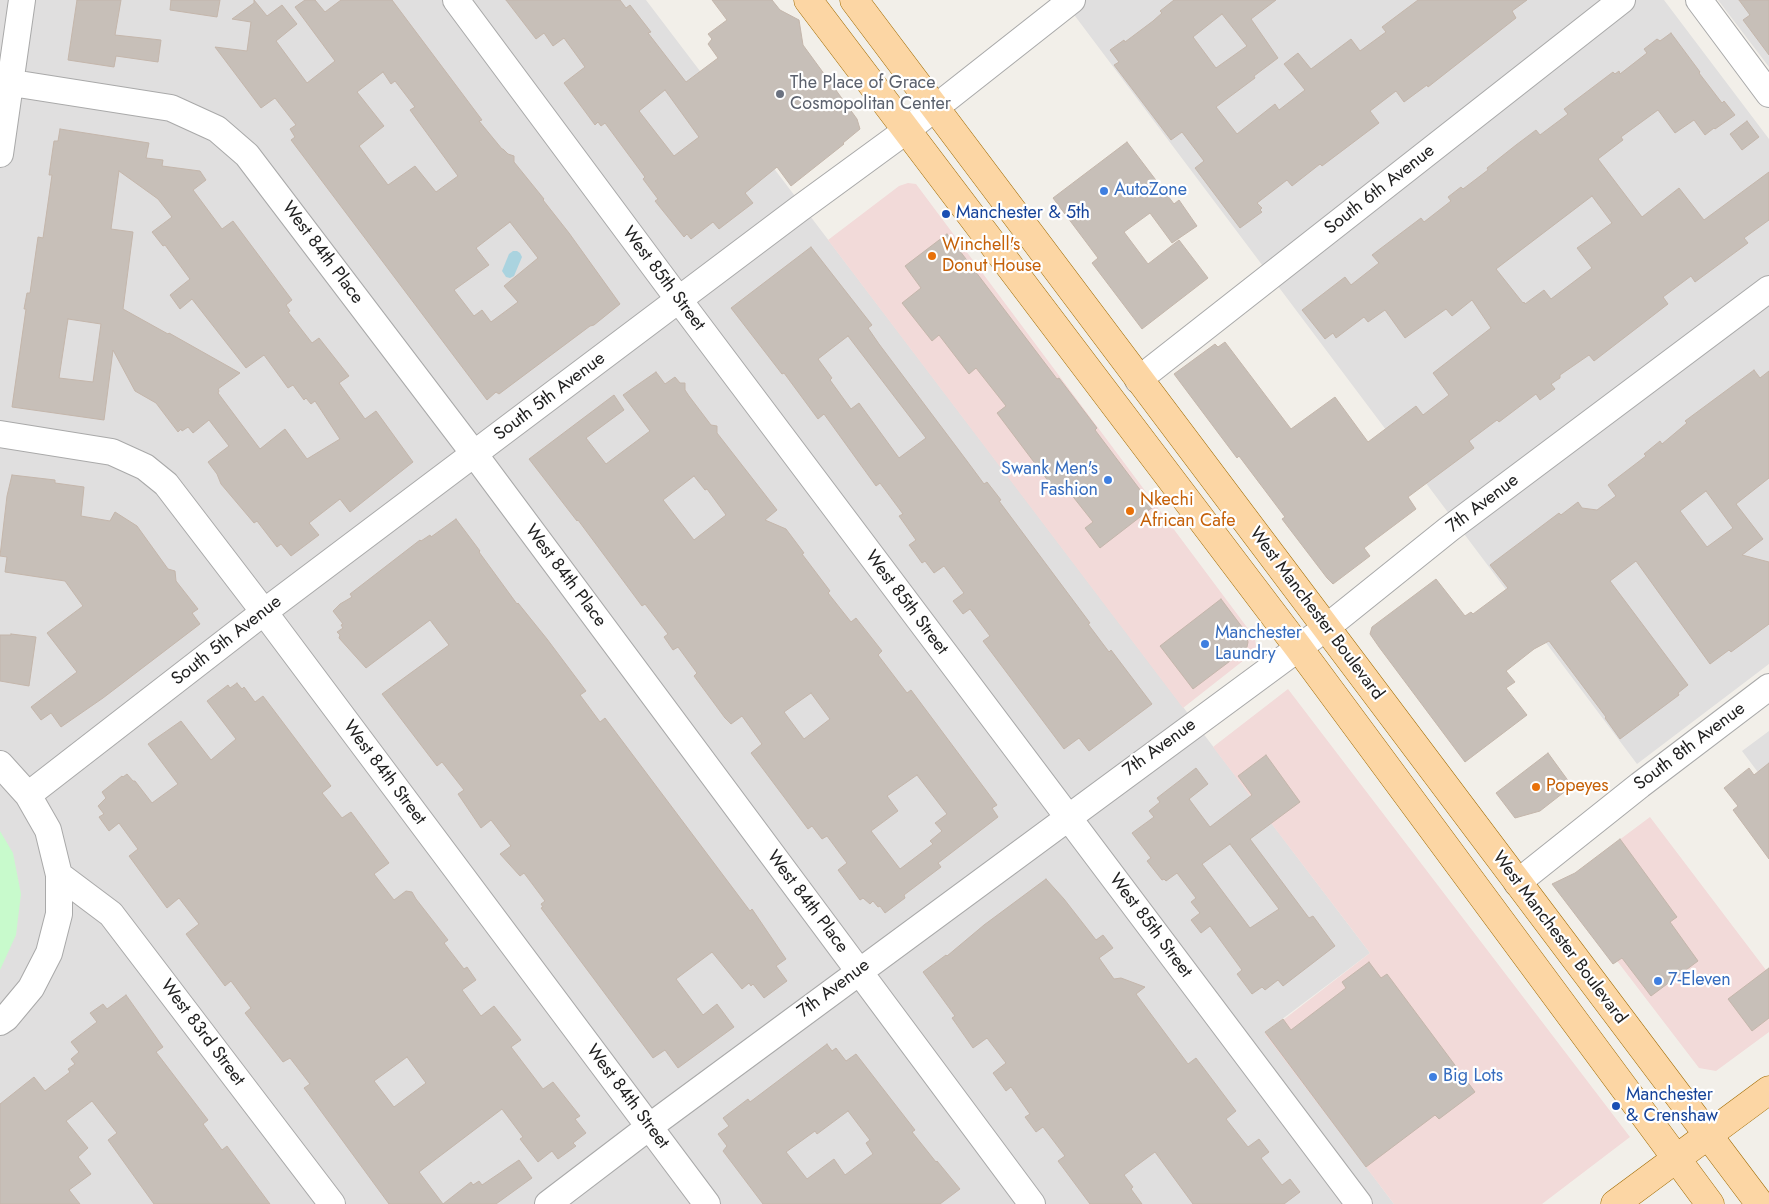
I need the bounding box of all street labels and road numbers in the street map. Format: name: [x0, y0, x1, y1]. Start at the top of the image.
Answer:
street label: South 6th Avenue: [1321, 140, 1439, 240]
street label: West 84th Place: [276, 198, 368, 308]
street label: West 85th Street: [617, 223, 709, 335]
street label: South 5th Avenue: [490, 348, 610, 446]
street label: 7th Avenue: [1443, 470, 1523, 538]
street label: West 84th Place: [519, 521, 611, 631]
street label: West Manchester Boulevard: [1244, 523, 1388, 705]
street label: West 85th Street: [860, 547, 952, 659]
street label: South 5th Avenue: [168, 591, 286, 691]
street label: South 8th Avenue: [1630, 698, 1750, 796]
street label: 7th Avenue: [1119, 714, 1201, 782]
street label: West 84th Street: [338, 717, 430, 829]
street label: West 84th Place: [761, 847, 853, 957]
street label: West Manchester Boulevard: [1487, 847, 1631, 1029]
street label: West 85th Street: [1104, 870, 1196, 982]
street label: 7th Avenue: [794, 955, 874, 1023]
street label: West 83rd Street: [155, 976, 249, 1090]
street label: West 84th Street: [581, 1041, 673, 1153]

